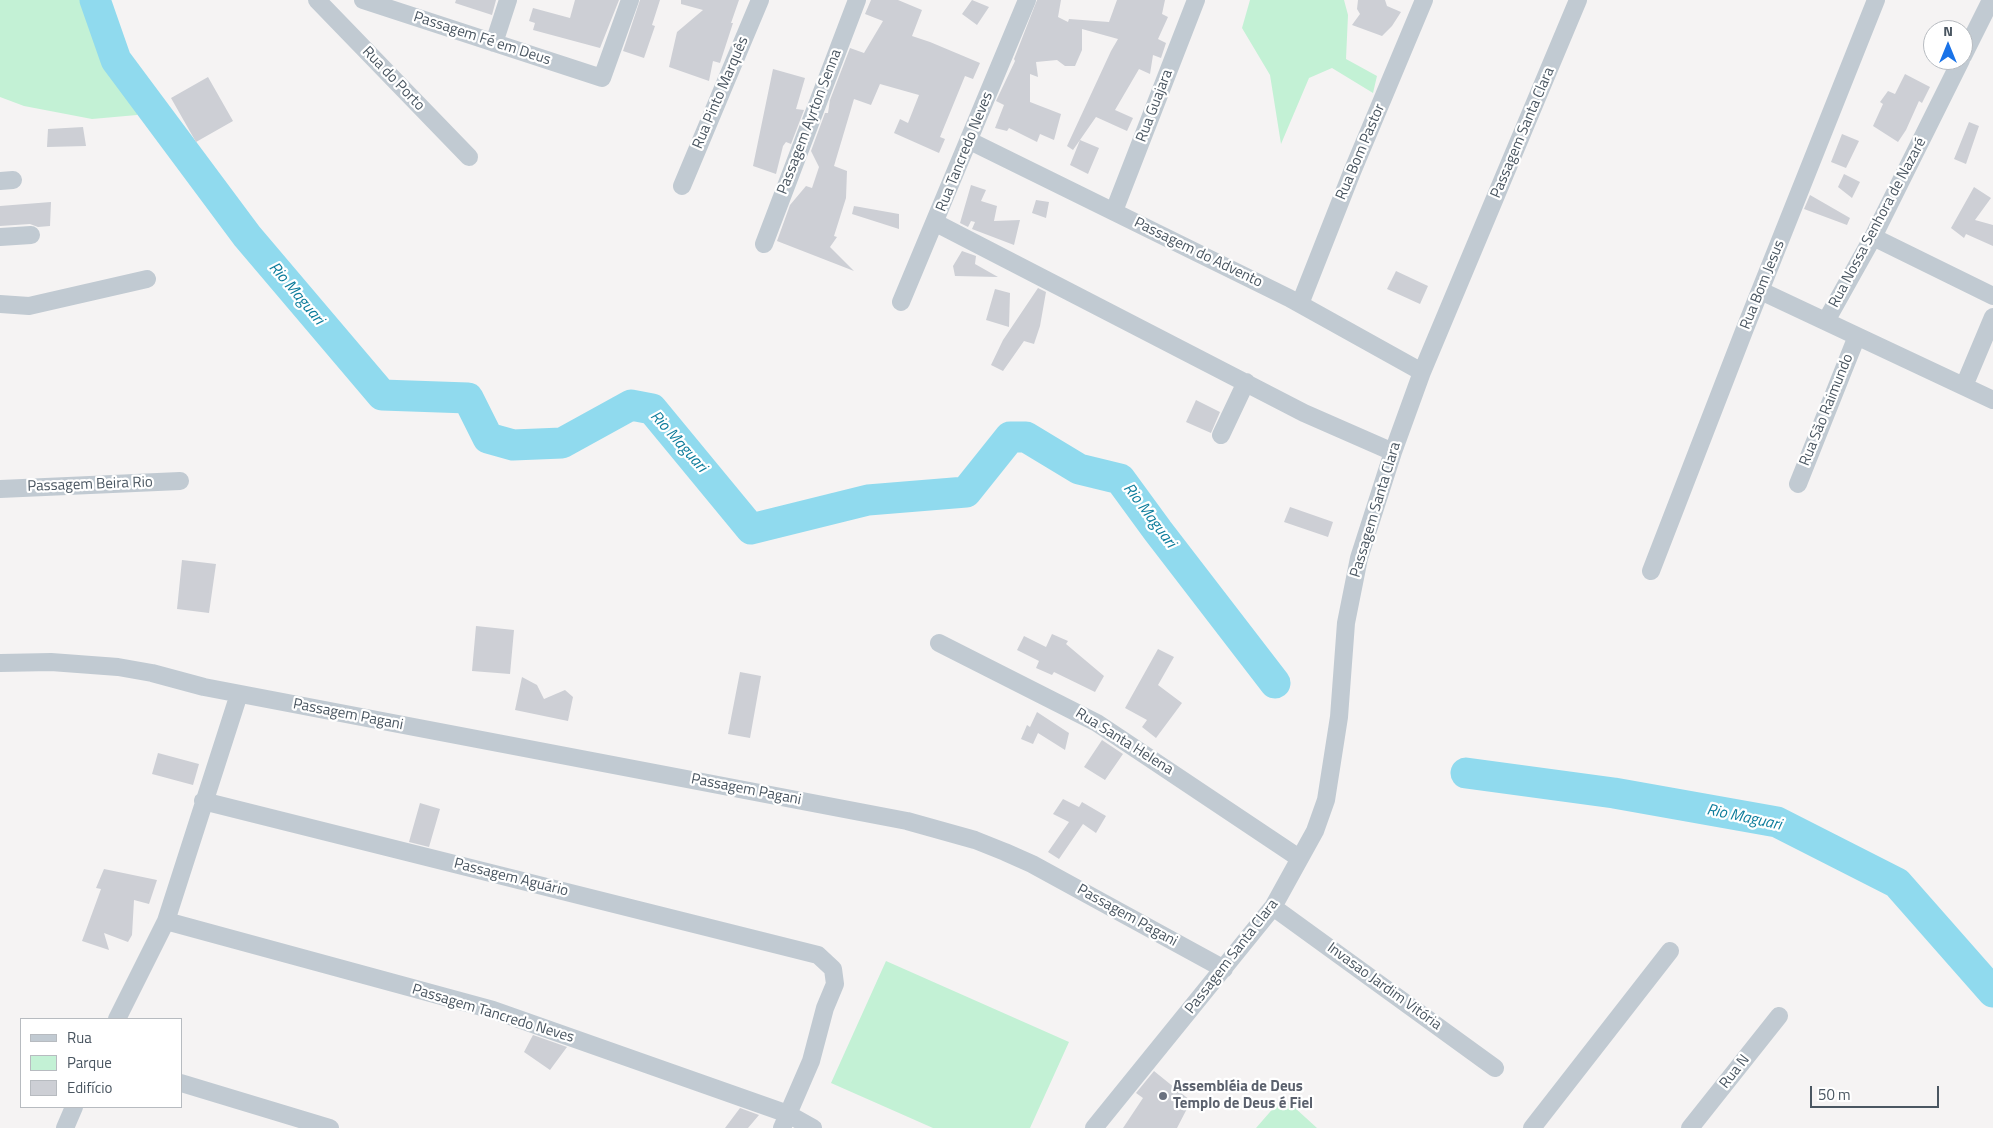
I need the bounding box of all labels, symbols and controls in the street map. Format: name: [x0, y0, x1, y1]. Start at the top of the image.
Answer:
street label: Passagem Fé em Deus: [411, 8, 553, 70]
north arrow: [1923, 20, 1973, 70]
text: N: [1943, 20, 1953, 41]
street label: Rua Pinto Marquês: [689, 34, 753, 152]
street label: Rua do Porto: [358, 43, 428, 115]
street label: Passagem Ayrton Senna: [774, 47, 846, 197]
street label: Passagem Santa Clara: [1487, 65, 1559, 201]
street label: Rua Guajara: [1133, 67, 1177, 145]
street label: Rua Tancredo Neves: [933, 89, 997, 215]
street label: Rua Bom Pastor: [1333, 101, 1389, 203]
street label: Rua Nossa Senhora de Nazaré: [1825, 135, 1931, 311]
street label: Passagem do Advento: [1131, 214, 1265, 292]
street label: Rua Bom Jesus: [1737, 238, 1789, 332]
water label: Rio Maguari: [264, 259, 328, 329]
street label: Rua São Raimundo: [1796, 351, 1858, 469]
water label: Rio Maguari: [645, 407, 711, 477]
street label: Passagem Santa Clara: [1347, 440, 1405, 580]
street label: Passagem Beira Rio: [27, 474, 153, 496]
water label: Rio Maguari: [1118, 480, 1180, 552]
street label: Passagem Pagani: [291, 695, 405, 735]
street label: Rua Santa Helena: [1072, 705, 1176, 779]
street label: Passagem Pagani: [689, 770, 803, 810]
water label: Rio Maguari: [1705, 801, 1783, 835]
street label: Passagem Aguário: [452, 855, 570, 901]
street label: Passagem Pagani: [1074, 881, 1180, 951]
street label: Passagem Santa Clara: [1182, 896, 1282, 1018]
street label: Invasao Jardim Vitória: [1323, 939, 1445, 1035]
street label: Passagem Tancredo Neves: [410, 981, 576, 1047]
legend: [20, 1018, 182, 1108]
text: Rua: [67, 1026, 92, 1049]
text: Parque: [67, 1051, 112, 1074]
street label: Rua N: [1716, 1051, 1754, 1093]
text: Edifício: [67, 1076, 112, 1099]
scale bar: [1813, 1076, 1942, 1108]
place label: Assembléia de Deus Templo de Deus é Fiel: [1173, 1078, 1313, 1113]
text: 50 m: [1818, 1083, 1851, 1106]
marker: Assembléia de Deus Templo de Deus é Fiel: [1157, 1090, 1169, 1102]

